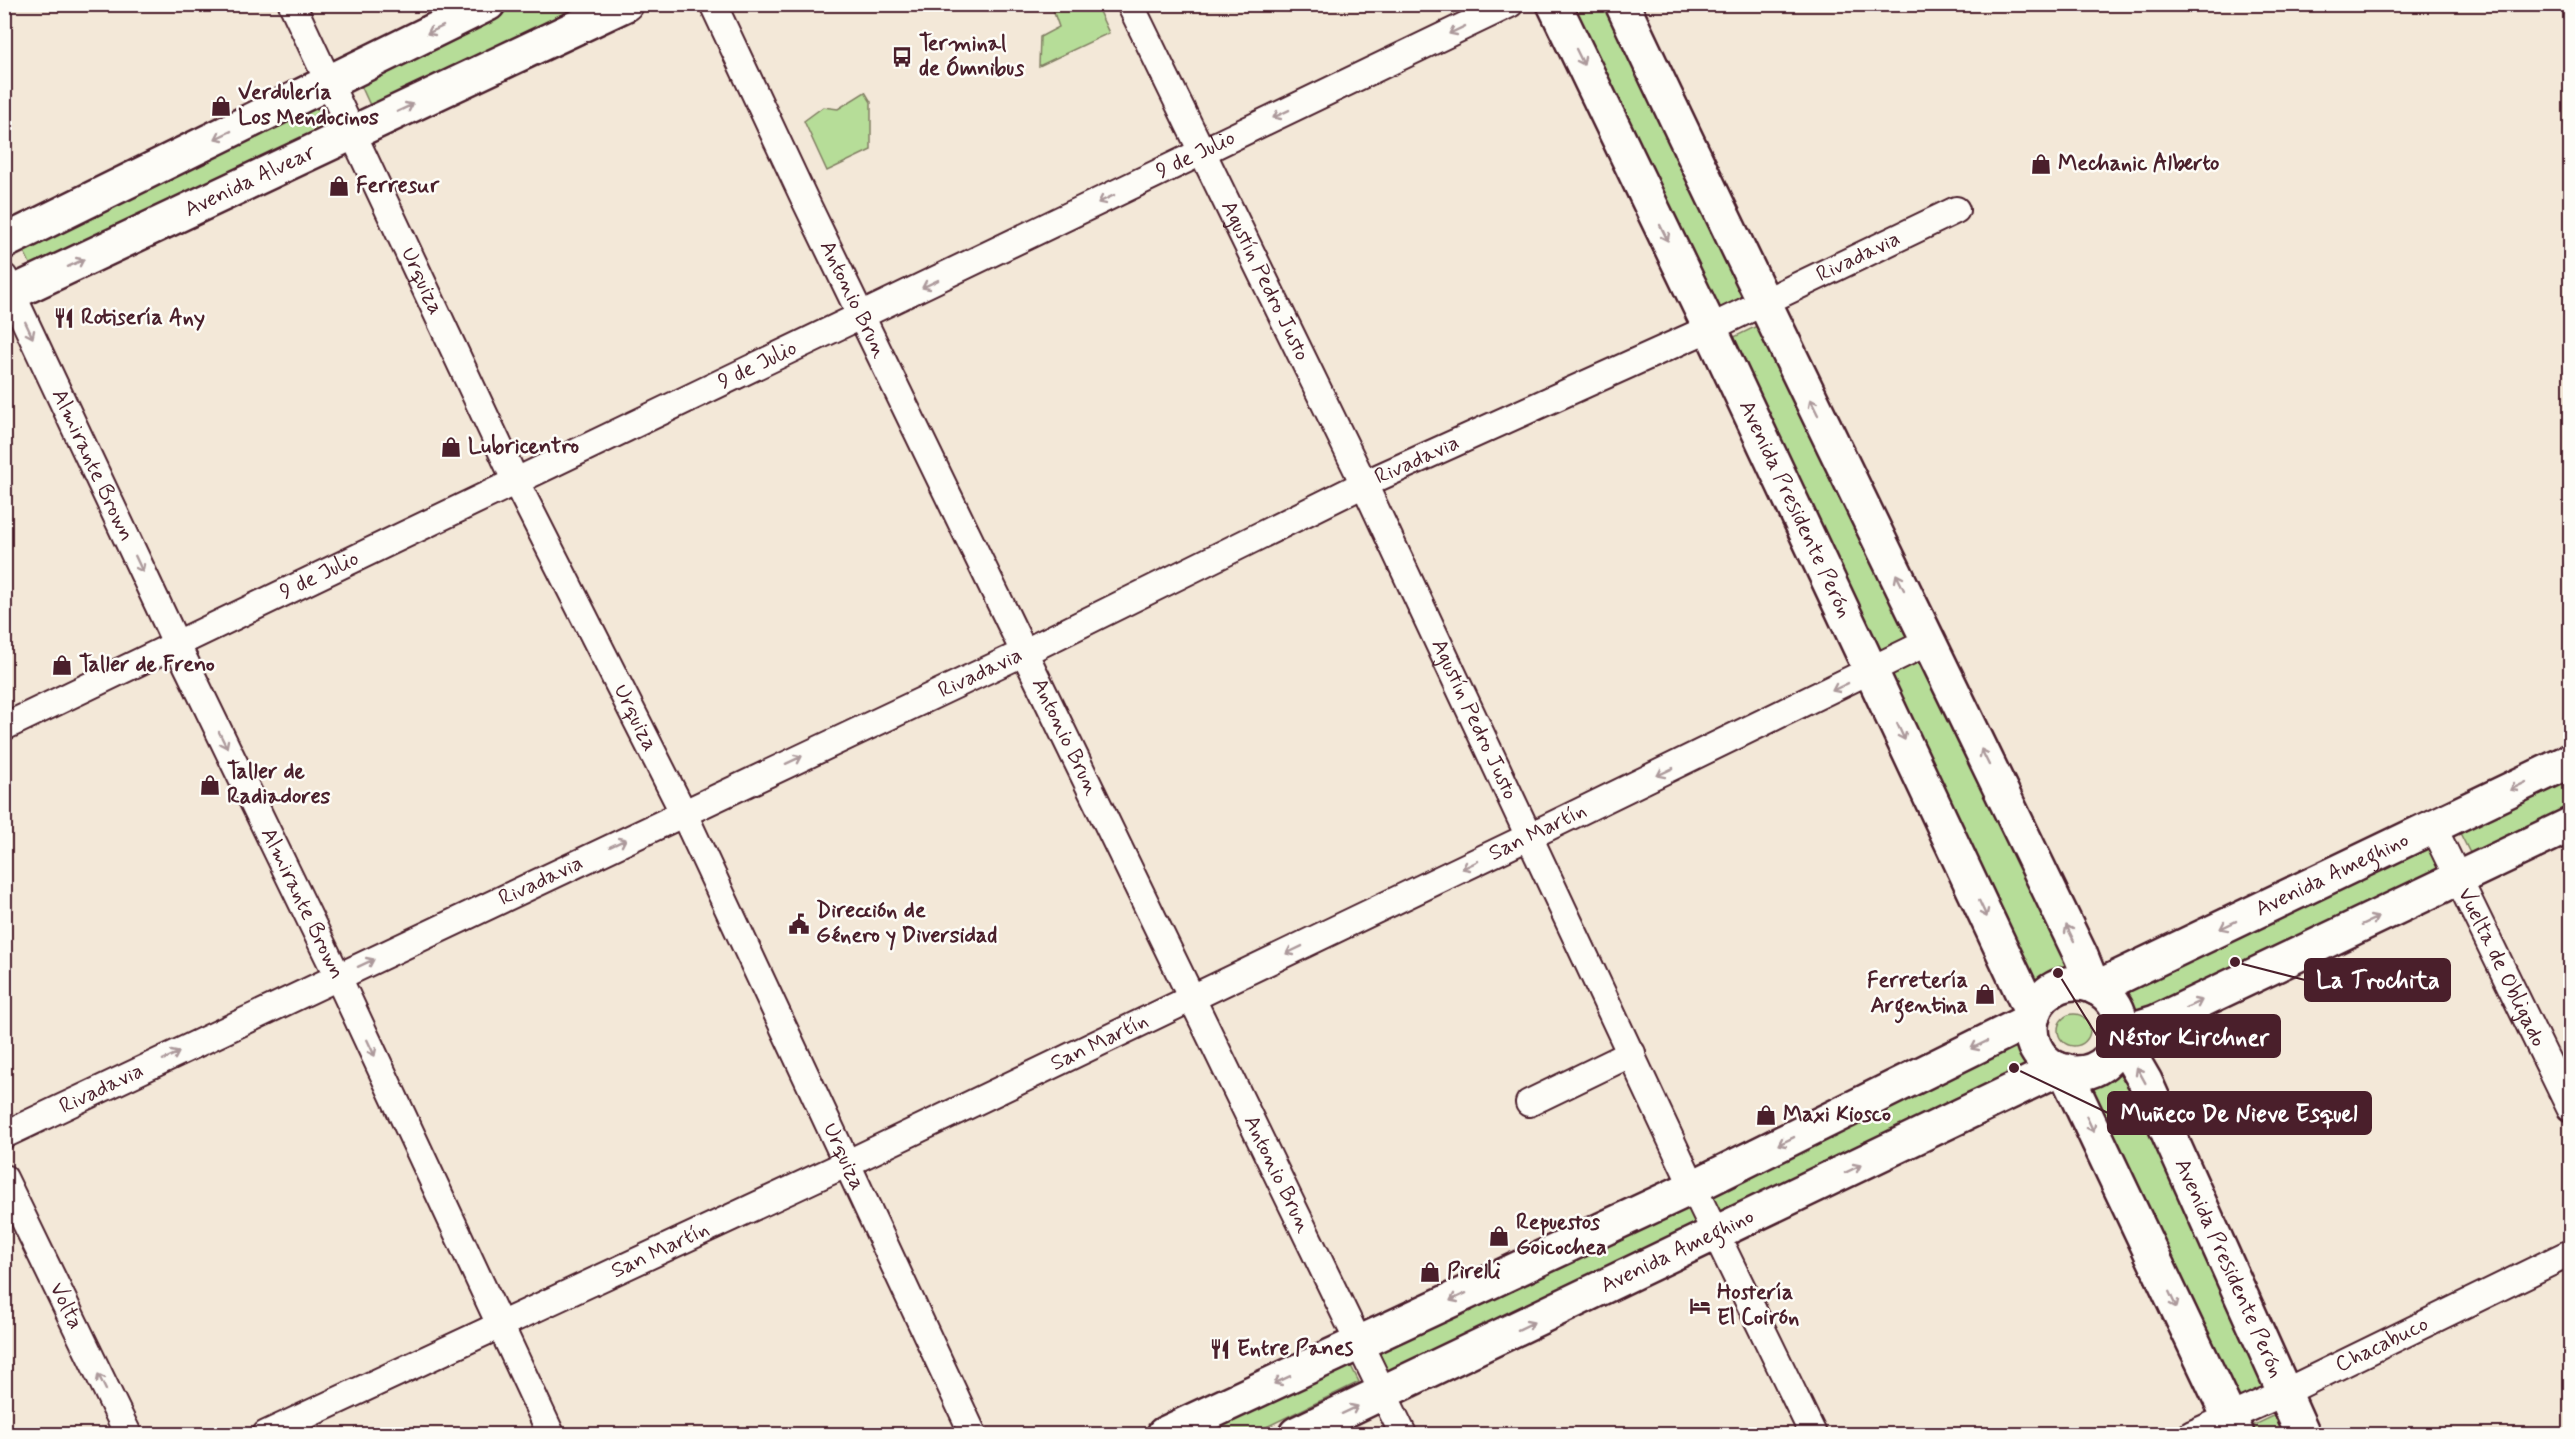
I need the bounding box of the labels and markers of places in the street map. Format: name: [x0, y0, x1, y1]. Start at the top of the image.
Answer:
place label: Terminal de Ómnibus: [919, 30, 1025, 83]
bus stop icon: Terminal de Ómnibus: [890, 45, 914, 69]
place label: Verdulería Los Mendocinos: [238, 79, 379, 132]
shop icon: Verdulería Los Mendocinos: [209, 94, 233, 118]
place label: Mechanic Alberto: [2058, 150, 2219, 178]
shop icon: Mechanic Alberto: [2029, 152, 2053, 176]
place label: Ferresur: [356, 172, 440, 200]
shop icon: Ferresur: [327, 174, 351, 198]
place label: Rotisería Any: [81, 304, 205, 332]
restaurant icon: Rotisería Any: [52, 306, 76, 330]
place label: Lubricentro: [468, 433, 580, 461]
shop icon: Lubricentro: [439, 435, 463, 459]
place label: Taller de Freno: [79, 651, 215, 679]
shop icon: Taller de Freno: [50, 653, 74, 677]
place label: Taller de Radiadores: [227, 758, 331, 811]
shop icon: Taller de Radiadores: [198, 773, 222, 797]
place label: Dirección de Género y Diversidad: [816, 897, 997, 951]
public building icon: Dirección de Género y Diversidad: [787, 912, 811, 936]
callout: La Trochita: [2305, 959, 2450, 1001]
place label: Ferretería Argentina: [1867, 967, 1968, 1024]
shop icon: Ferretería Argentina: [1973, 982, 1997, 1006]
callout: Néstor Kirchner: [2097, 1015, 2280, 1057]
callout: Muñeco De Nieve Esquel: [2108, 1092, 2371, 1134]
place label: Maxi Kiosco: [1783, 1101, 1891, 1129]
shop icon: Maxi Kiosco: [1754, 1103, 1778, 1127]
place label: Repuestos Goicochea: [1516, 1209, 1607, 1262]
shop icon: Repuestos Goicochea: [1487, 1224, 1511, 1248]
place label: Pirelli: [1447, 1258, 1501, 1286]
shop icon: Pirelli: [1418, 1260, 1442, 1284]
place label: Hostería El Coirón: [1717, 1279, 1799, 1332]
hotel icon: Hostería El Coirón: [1688, 1294, 1712, 1318]
place label: Entre Panes: [1237, 1335, 1354, 1363]
restaurant icon: Entre Panes: [1208, 1337, 1232, 1361]

